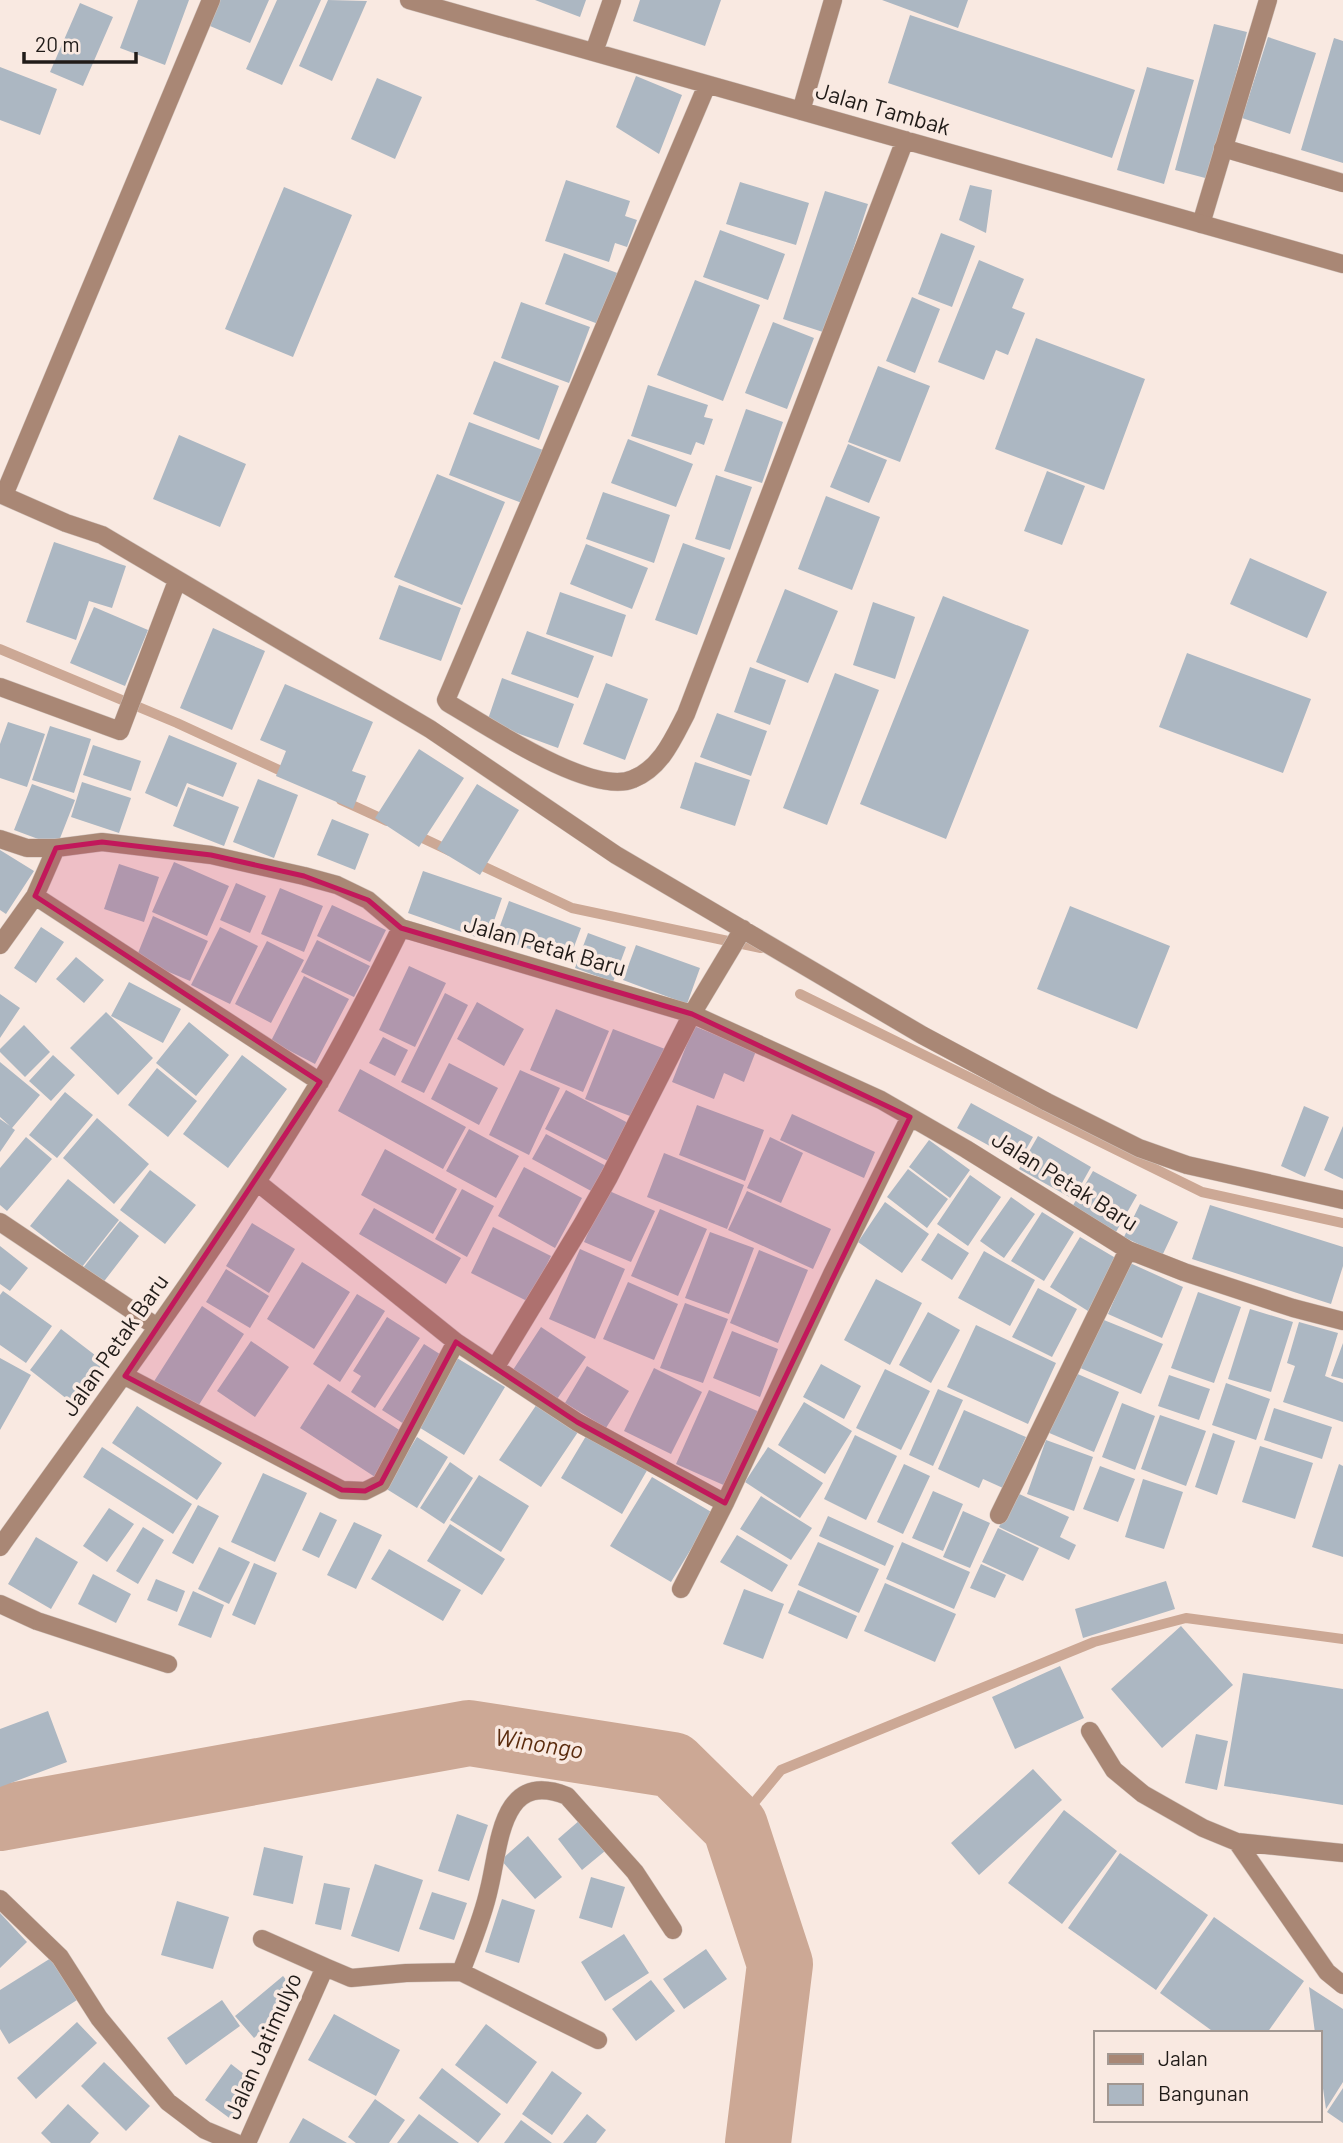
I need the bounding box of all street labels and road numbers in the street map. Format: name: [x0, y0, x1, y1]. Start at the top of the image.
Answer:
street label: Jalan Tambak: [813, 76, 954, 141]
street label: Jalan Petak Baru: [461, 909, 630, 982]
street label: Jalan Petak Baru: [987, 1124, 1144, 1236]
street label: Jalan Petak Baru: [55, 1268, 174, 1421]
street label: Jalan Jatimulyo: [217, 1968, 307, 2123]

